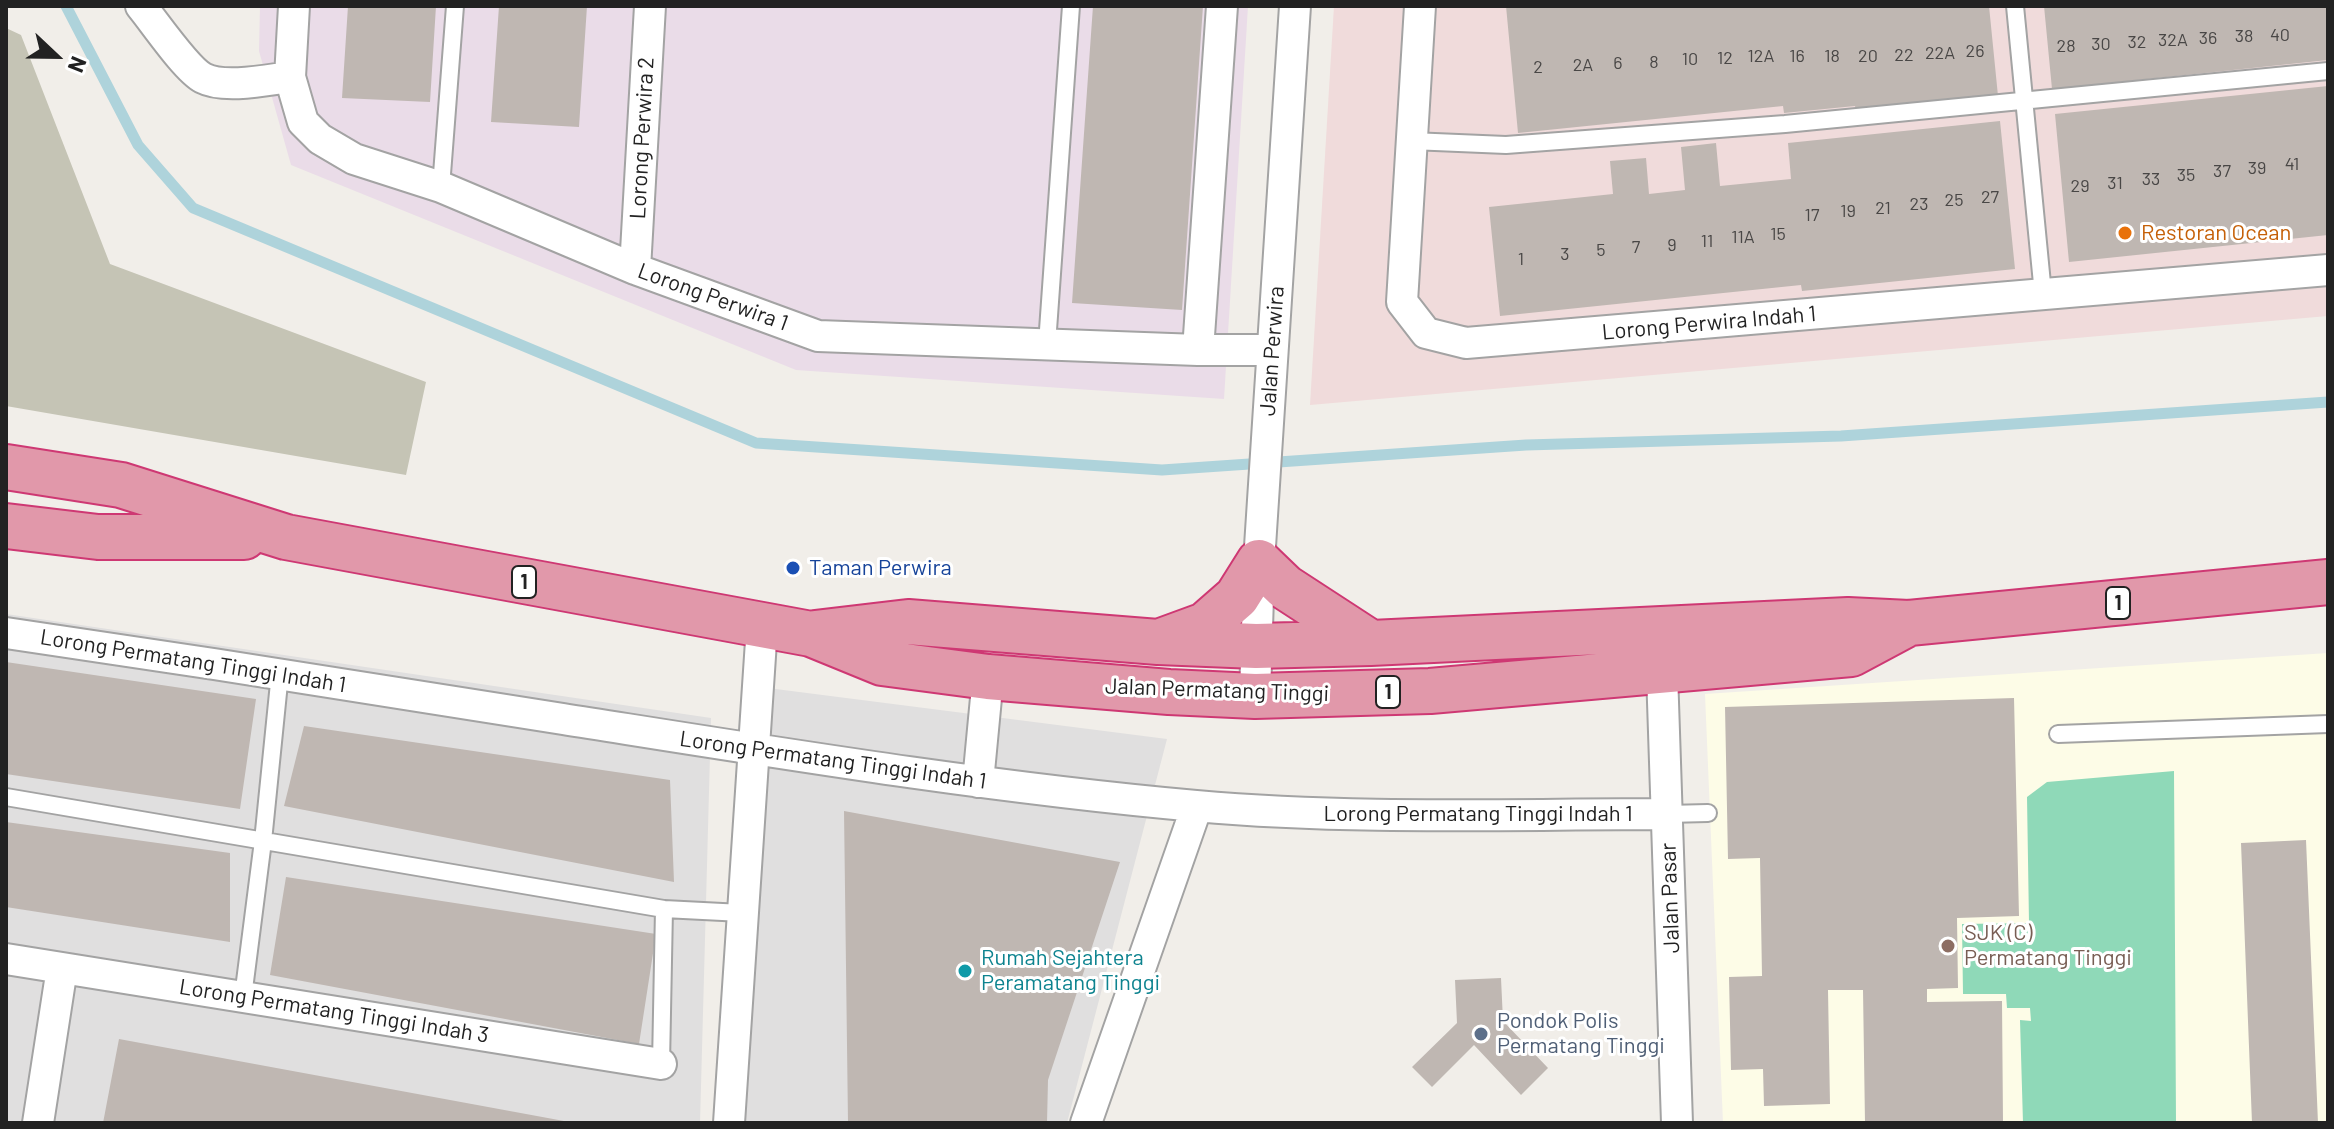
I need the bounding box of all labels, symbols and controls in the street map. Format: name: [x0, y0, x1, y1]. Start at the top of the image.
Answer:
north arrow: [16, 16, 96, 96]
house number: 40: [2270, 24, 2290, 46]
house number: 38: [2235, 25, 2253, 47]
house number: 36: [2199, 27, 2217, 49]
house number: 32A: [2158, 29, 2188, 51]
house number: 32: [2128, 31, 2146, 53]
house number: 30: [2091, 33, 2111, 55]
house number: 28: [2056, 35, 2076, 57]
house number: 26: [1966, 40, 1984, 62]
house number: 22A: [1925, 42, 1955, 64]
house number: 22: [1894, 44, 1914, 66]
house number: 12A: [1748, 45, 1774, 67]
house number: 16: [1789, 45, 1805, 67]
house number: 18: [1824, 45, 1840, 67]
house number: 20: [1858, 45, 1878, 67]
house number: 12: [1717, 47, 1733, 69]
house number: 10: [1682, 48, 1698, 70]
house number: 8: [1649, 51, 1659, 73]
house number: 6: [1613, 52, 1623, 74]
text: N: [63, 53, 93, 77]
house number: 2A: [1573, 54, 1593, 76]
street label: Lorong Perwira 2: [625, 56, 659, 220]
house number: 2: [1533, 56, 1543, 78]
house number: 41: [2285, 153, 2299, 175]
house number: 39: [2248, 157, 2266, 179]
house number: 37: [2213, 160, 2231, 182]
house number: 35: [2177, 164, 2195, 186]
house number: 33: [2142, 168, 2160, 190]
house number: 31: [2107, 172, 2123, 194]
house number: 29: [2070, 175, 2090, 197]
house number: 27: [1981, 186, 1999, 208]
house number: 25: [1945, 189, 1963, 211]
house number: 23: [1910, 193, 1928, 215]
house number: 21: [1875, 197, 1891, 219]
house number: 19: [1840, 200, 1856, 222]
house number: 17: [1805, 204, 1819, 226]
place label: Restoran Ocean: [2141, 220, 2291, 246]
house number: 15: [1770, 223, 1786, 245]
marker: Restoran Ocean: [2116, 224, 2134, 242]
house number: 11A: [1731, 226, 1755, 248]
house number: 11: [1701, 230, 1713, 252]
house number: 9: [1667, 234, 1677, 256]
house number: 7: [1632, 236, 1640, 258]
house number: 5: [1596, 239, 1606, 261]
house number: 3: [1560, 243, 1570, 265]
house number: 1: [1518, 248, 1524, 270]
street label: Lorong Perwira 1: [634, 258, 792, 336]
street label: Jalan Perwira: [1254, 285, 1290, 417]
street label: Lorong Perwira Indah 1: [1601, 300, 1817, 346]
place label: Taman Perwira: [809, 555, 952, 581]
marker: Taman Perwira: [784, 559, 802, 577]
road number: 1: [512, 566, 536, 598]
road number: 1: [2106, 587, 2130, 619]
street label: Lorong Permatang Tinggi Indah 1: [38, 624, 348, 698]
street label: Jalan Permatang Tinggi: [1104, 673, 1330, 707]
road number: 1: [1376, 676, 1400, 708]
street label: Lorong Permatang Tinggi Indah 1: [678, 725, 988, 795]
street label: Lorong Permatang Tinggi Indah 1: [1323, 801, 1633, 827]
street label: Jalan Pasar: [1655, 842, 1685, 954]
place label: SJK (C) Permatang Tinggi: [1964, 920, 2132, 972]
marker: SJK (C) Permatang Tinggi: [1939, 937, 1957, 955]
place label: Rumah Sejahtera Peramatang Tinggi: [981, 945, 1160, 996]
marker: Rumah Sejahtera Peramatang Tinggi: [956, 962, 974, 980]
street label: Lorong Permatang Tinggi Indah 3: [177, 973, 491, 1049]
place label: Pondok Polis Permatang Tinggi: [1497, 1008, 1665, 1060]
marker: Pondok Polis Permatang Tinggi: [1472, 1025, 1490, 1043]

